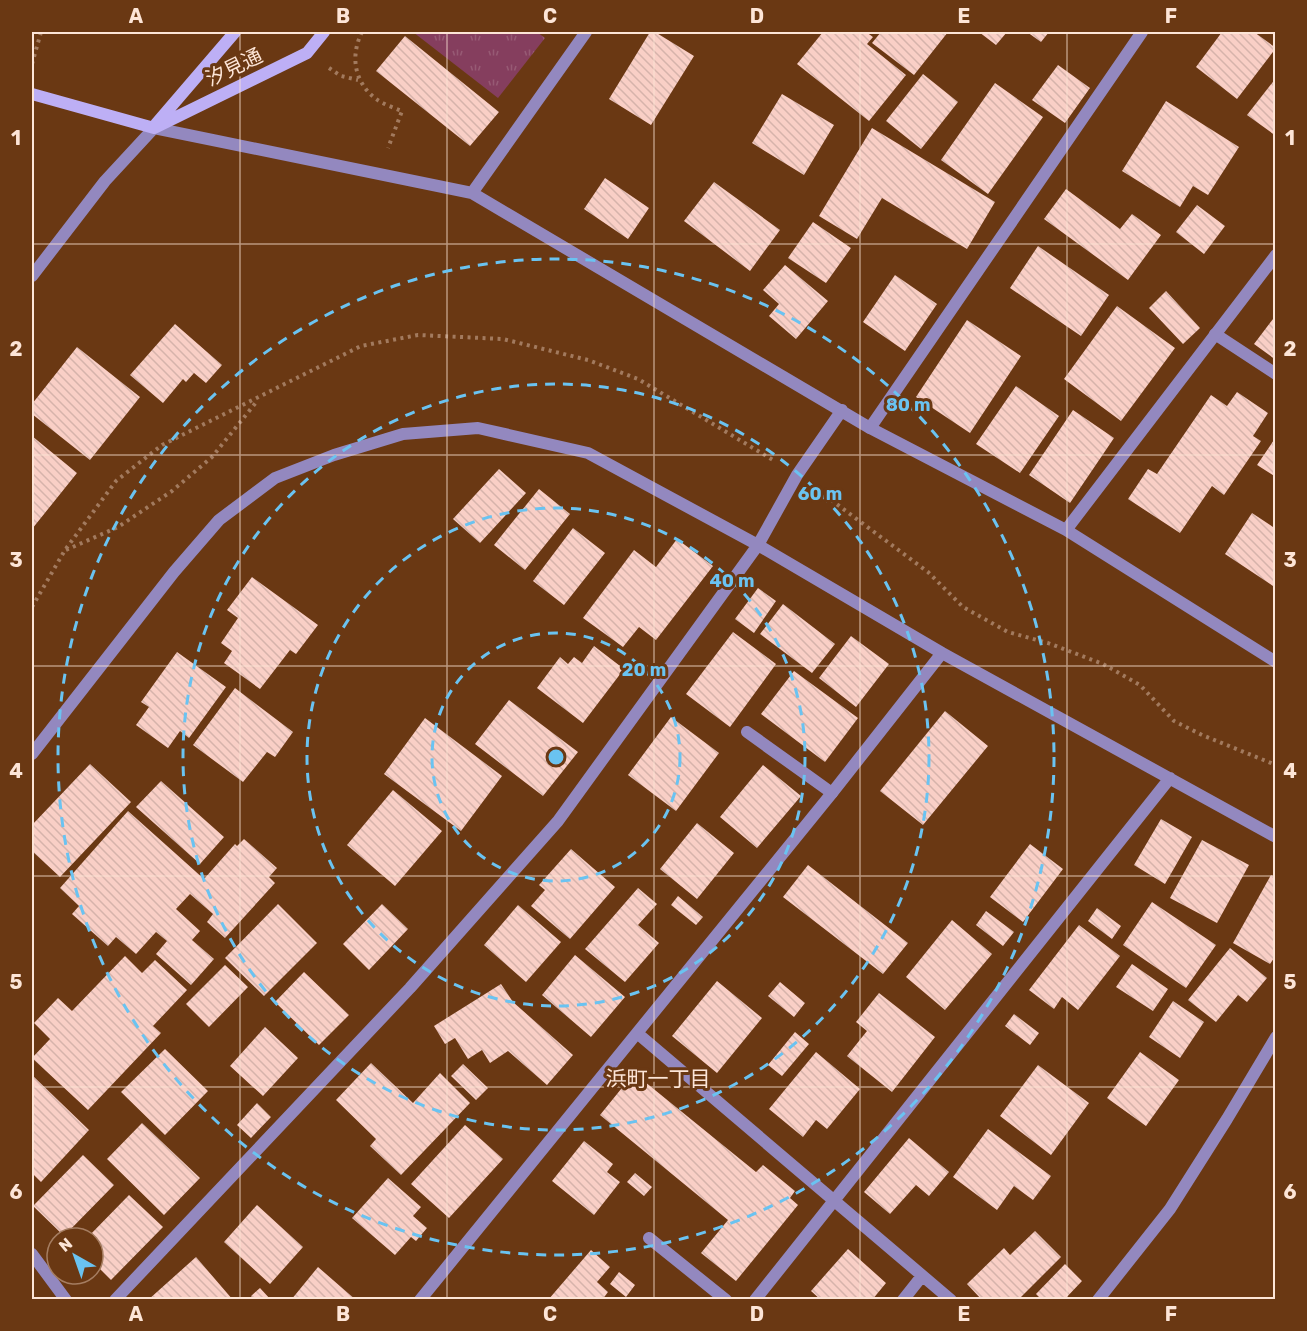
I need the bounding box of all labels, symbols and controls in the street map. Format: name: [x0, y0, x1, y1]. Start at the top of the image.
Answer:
text: A: [129, 4, 144, 28]
text: B: [336, 4, 350, 28]
text: C: [543, 4, 557, 28]
text: D: [750, 4, 764, 28]
text: E: [958, 4, 970, 28]
text: F: [1165, 4, 1177, 28]
street label: 汐見通: [202, 43, 266, 91]
text: 1: [11, 126, 21, 150]
text: 1: [1285, 126, 1295, 150]
text: 2: [10, 337, 23, 361]
text: 2: [1284, 337, 1297, 361]
text: 80 m: [886, 394, 930, 416]
text: 60 m: [798, 483, 842, 505]
text: 3: [9, 548, 23, 572]
text: 3: [1283, 548, 1297, 572]
text: 40 m: [710, 570, 754, 592]
text: 20 m: [622, 659, 666, 681]
centre of rings: [546, 747, 566, 767]
text: 4: [9, 759, 23, 783]
text: 4: [1283, 759, 1297, 783]
text: 5: [10, 970, 23, 994]
text: 5: [1284, 970, 1297, 994]
district label: 浜町一丁目: [606, 1066, 711, 1091]
text: 6: [9, 1180, 23, 1204]
text: 6: [1283, 1180, 1297, 1204]
north arrow: [45, 1226, 105, 1286]
text: N: [55, 1234, 76, 1256]
text: A: [129, 1302, 144, 1326]
text: B: [336, 1302, 350, 1326]
text: C: [543, 1302, 557, 1326]
text: D: [750, 1302, 764, 1326]
text: E: [958, 1302, 970, 1326]
text: F: [1165, 1302, 1177, 1326]

